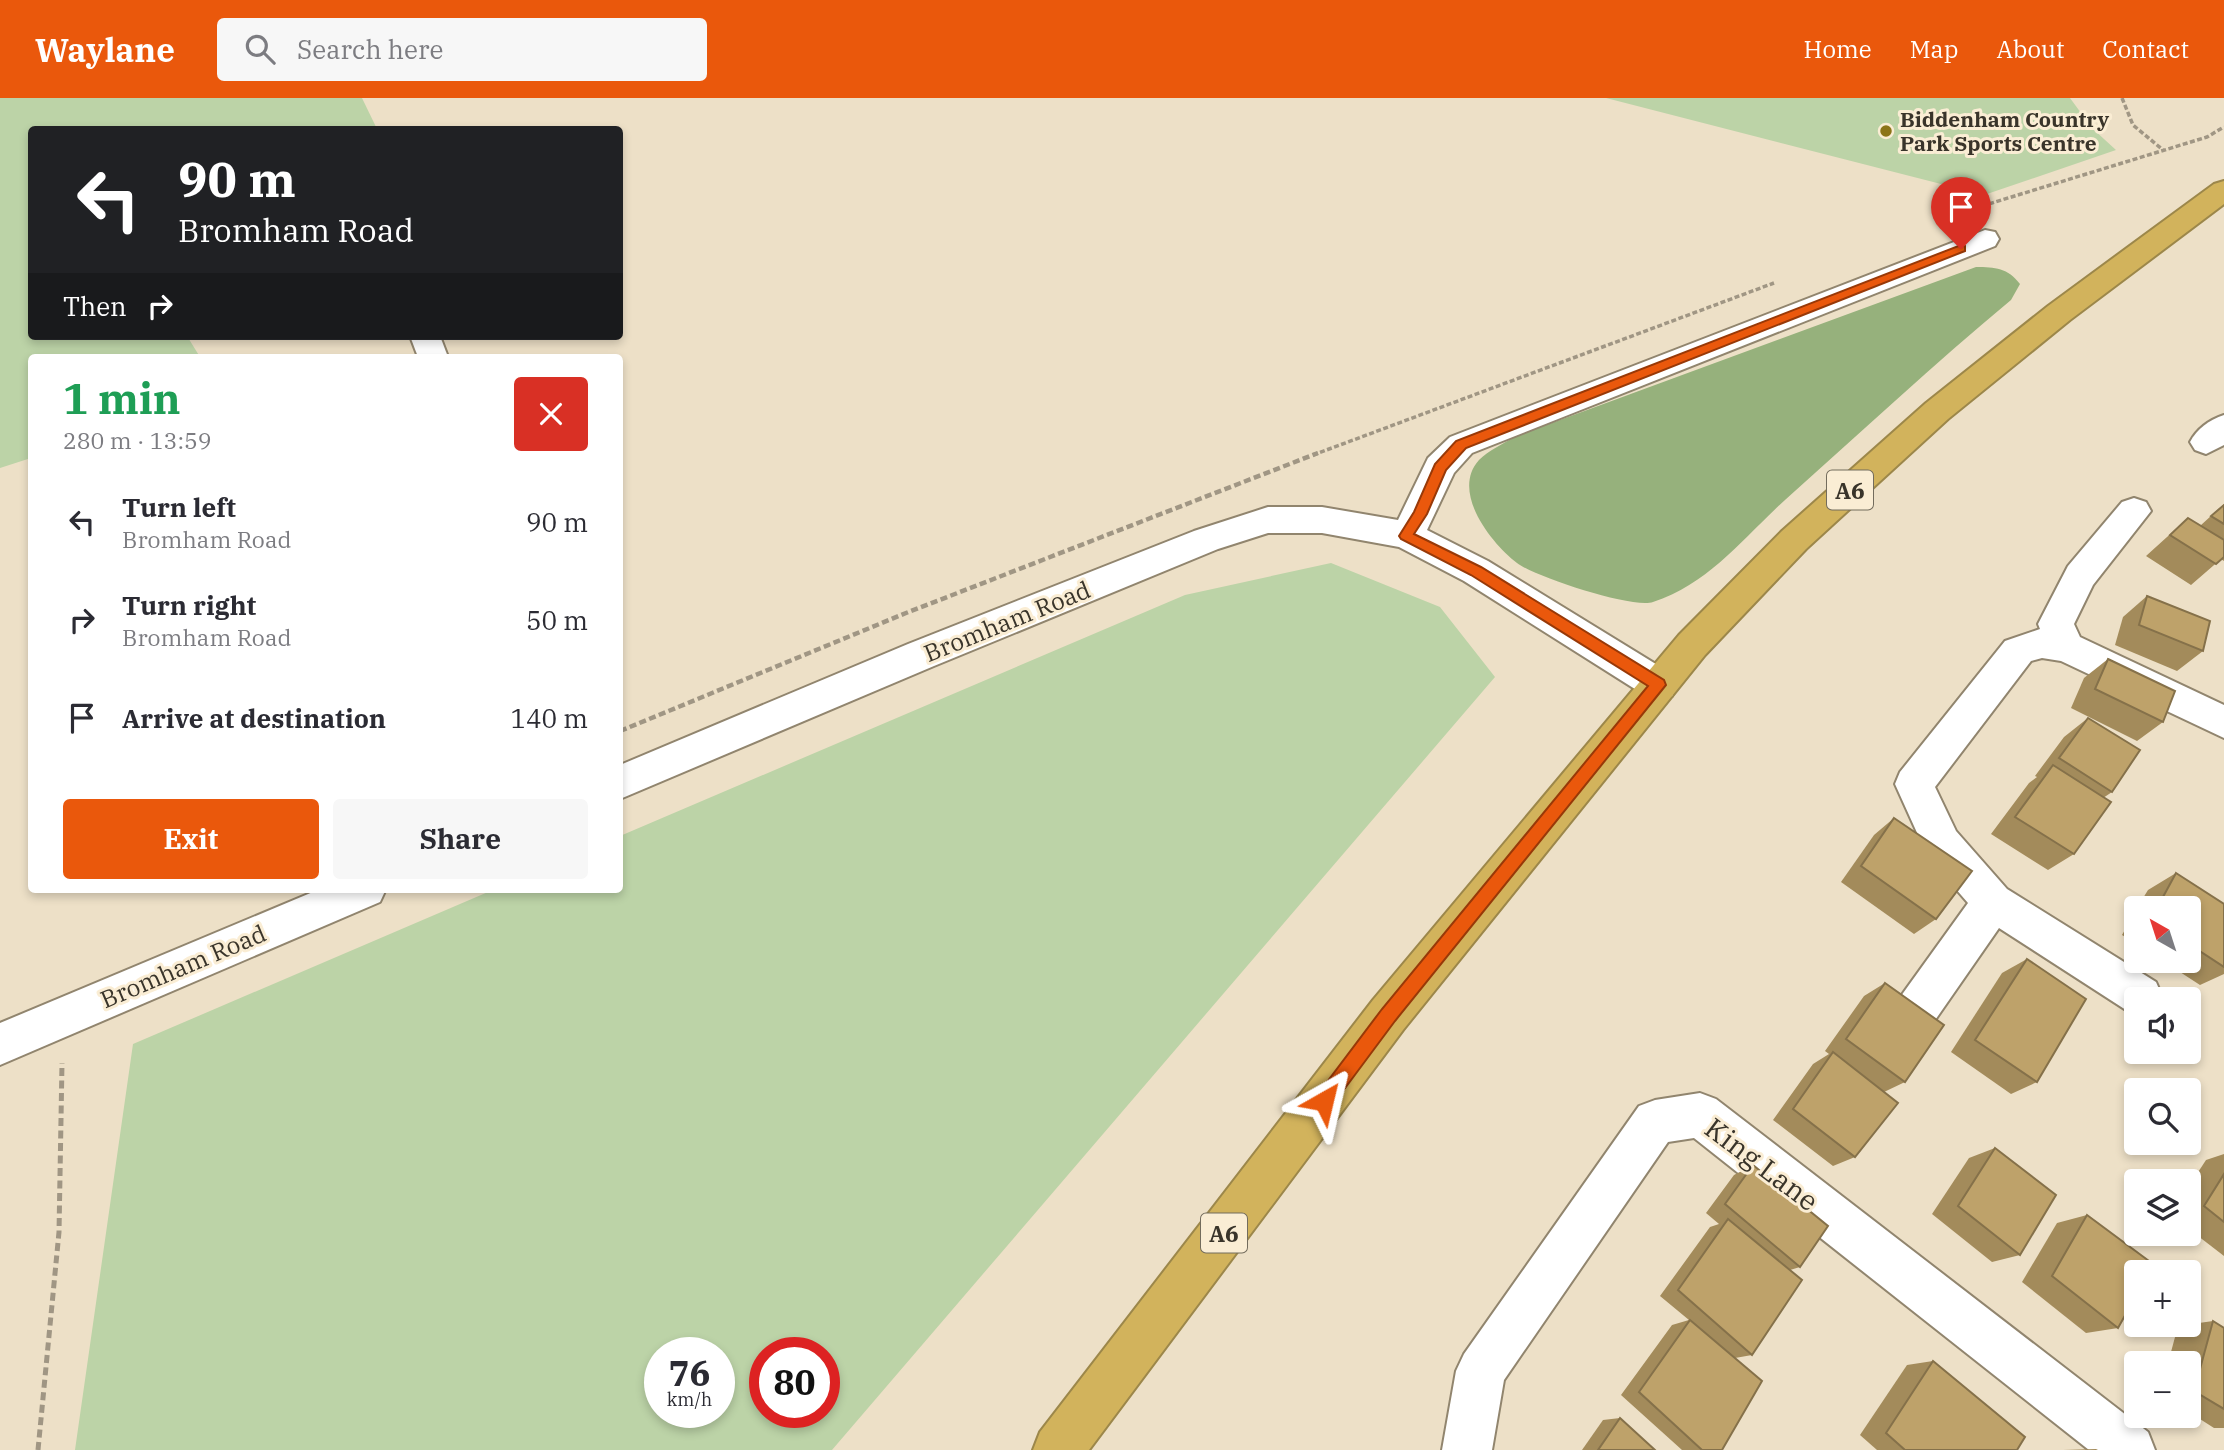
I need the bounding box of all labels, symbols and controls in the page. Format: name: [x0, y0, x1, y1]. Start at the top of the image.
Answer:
search box: [217, 18, 707, 81]
text: Waylane: [35, 28, 175, 71]
icon: search: [241, 30, 279, 68]
text: Search here: [297, 32, 443, 66]
text: Home: [1804, 33, 1872, 65]
text: Map: [1910, 33, 1958, 65]
text: About: [1996, 33, 2064, 65]
text: Contact: [2102, 33, 2189, 65]
place label: Biddenham Country Park Sports Centre: [1900, 105, 2109, 157]
marker: Biddenham Country Park Sports Centre: [1878, 123, 1894, 139]
text: 90 m: [178, 147, 296, 210]
icon: left: [63, 154, 154, 245]
pin: [1931, 177, 1991, 249]
icon: arrive: [1942, 188, 1980, 226]
text: Bromham Road: [178, 209, 414, 251]
icon: right: [141, 287, 179, 325]
text: Then: [63, 289, 127, 323]
text: 1 min: [63, 371, 181, 426]
button: close: [514, 377, 588, 451]
text: 280 m · 13:59: [63, 425, 212, 455]
road number: A6: [1827, 470, 1873, 510]
text: Turn left: [122, 490, 236, 524]
icon: left: [63, 503, 101, 541]
text: 90 m: [526, 505, 588, 539]
text: Bromham Road: [122, 524, 292, 554]
street label: Bromham Road: [919, 573, 1095, 669]
text: Turn right: [122, 588, 256, 622]
icon: right: [63, 601, 101, 639]
text: 50 m: [526, 603, 588, 637]
text: Bromham Road: [122, 622, 292, 652]
icon: arrive: [63, 699, 101, 737]
text: Arrive at destination: [122, 701, 386, 735]
text: 140 m: [510, 701, 588, 735]
button: Exit: [63, 799, 319, 879]
button: Share: [333, 799, 588, 879]
north arrow: [2124, 896, 2202, 973]
map controls: [2124, 896, 2201, 1428]
street label: Bromham Road: [95, 917, 271, 1015]
button: sound: [2124, 987, 2201, 1064]
position arrow: [1287, 1064, 1361, 1138]
button: search: [2124, 1078, 2201, 1155]
street label: King Lane: [1698, 1109, 1826, 1219]
button: layers: [2124, 1169, 2201, 1246]
road number: A6: [1201, 1214, 1247, 1252]
button: +: [2124, 1260, 2201, 1337]
speed limit sign: 80: [749, 1337, 840, 1428]
text: 76: [668, 1350, 711, 1396]
button: −: [2124, 1351, 2201, 1428]
text: km/h: [667, 1388, 712, 1411]

